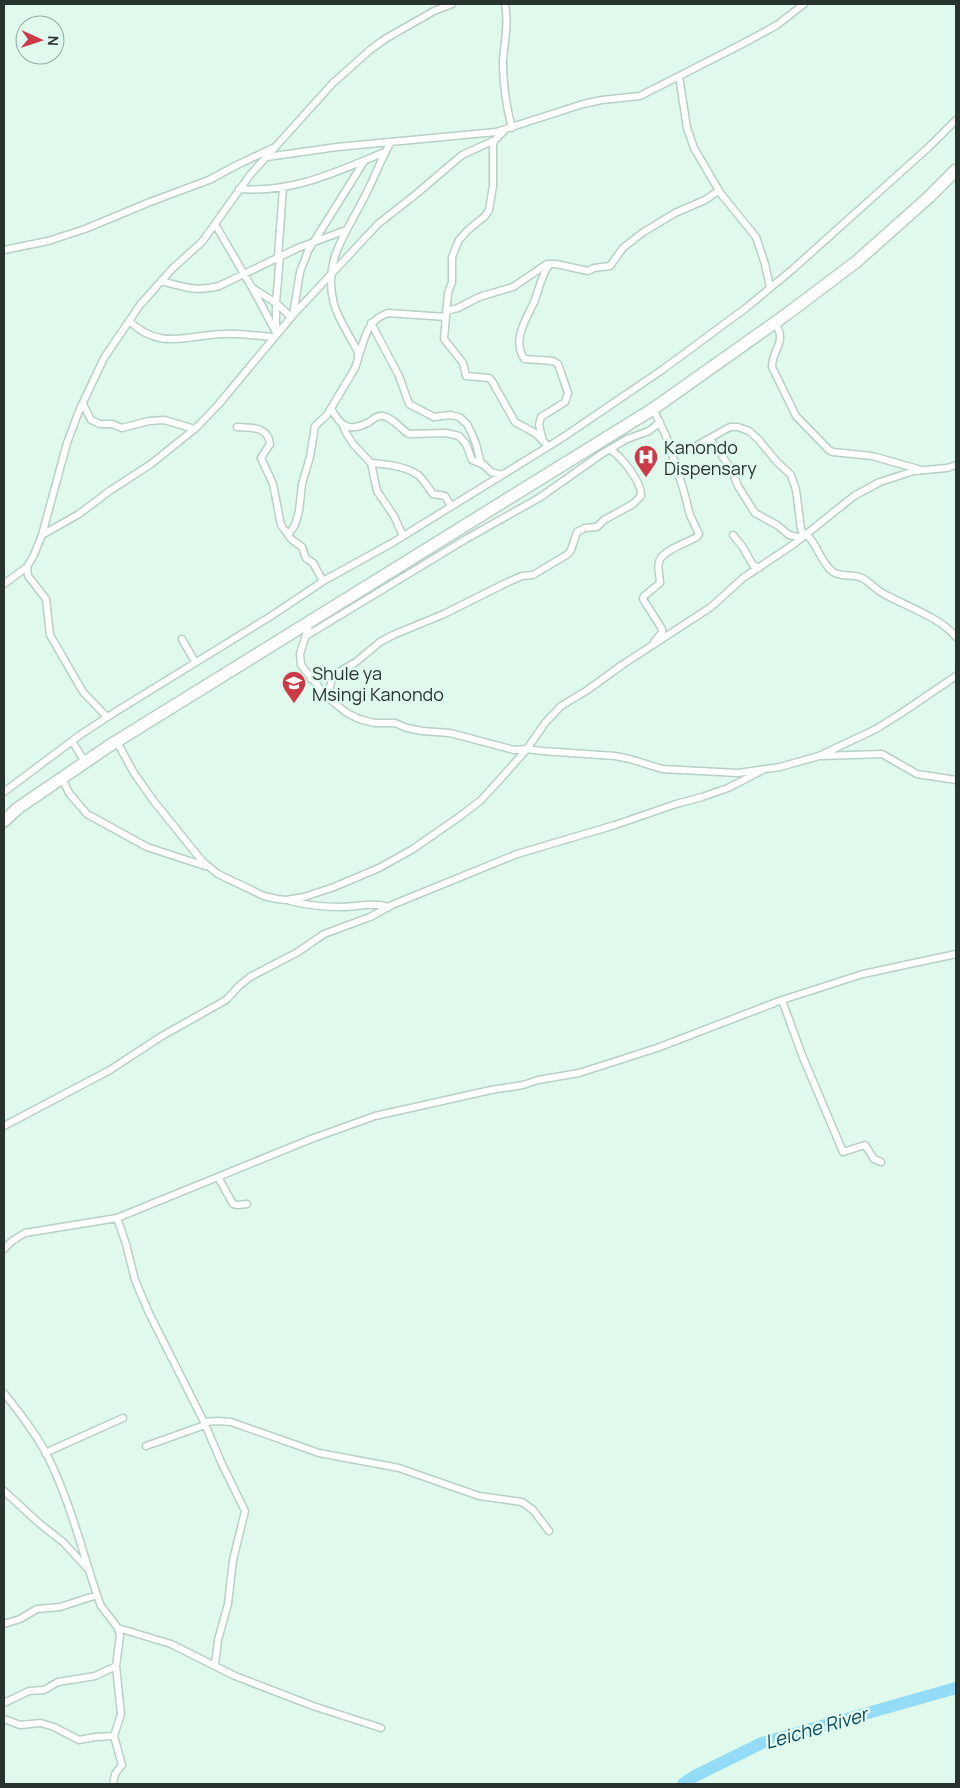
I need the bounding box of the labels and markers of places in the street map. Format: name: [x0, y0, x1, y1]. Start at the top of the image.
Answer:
place label: Kanondo Dispensary: [664, 435, 757, 480]
hospital icon: Kanondo Dispensary: [633, 444, 659, 478]
place label: Shule ya Msingi Kanondo: [312, 661, 444, 706]
school or university icon: Shule ya Msingi Kanondo: [281, 670, 307, 704]

